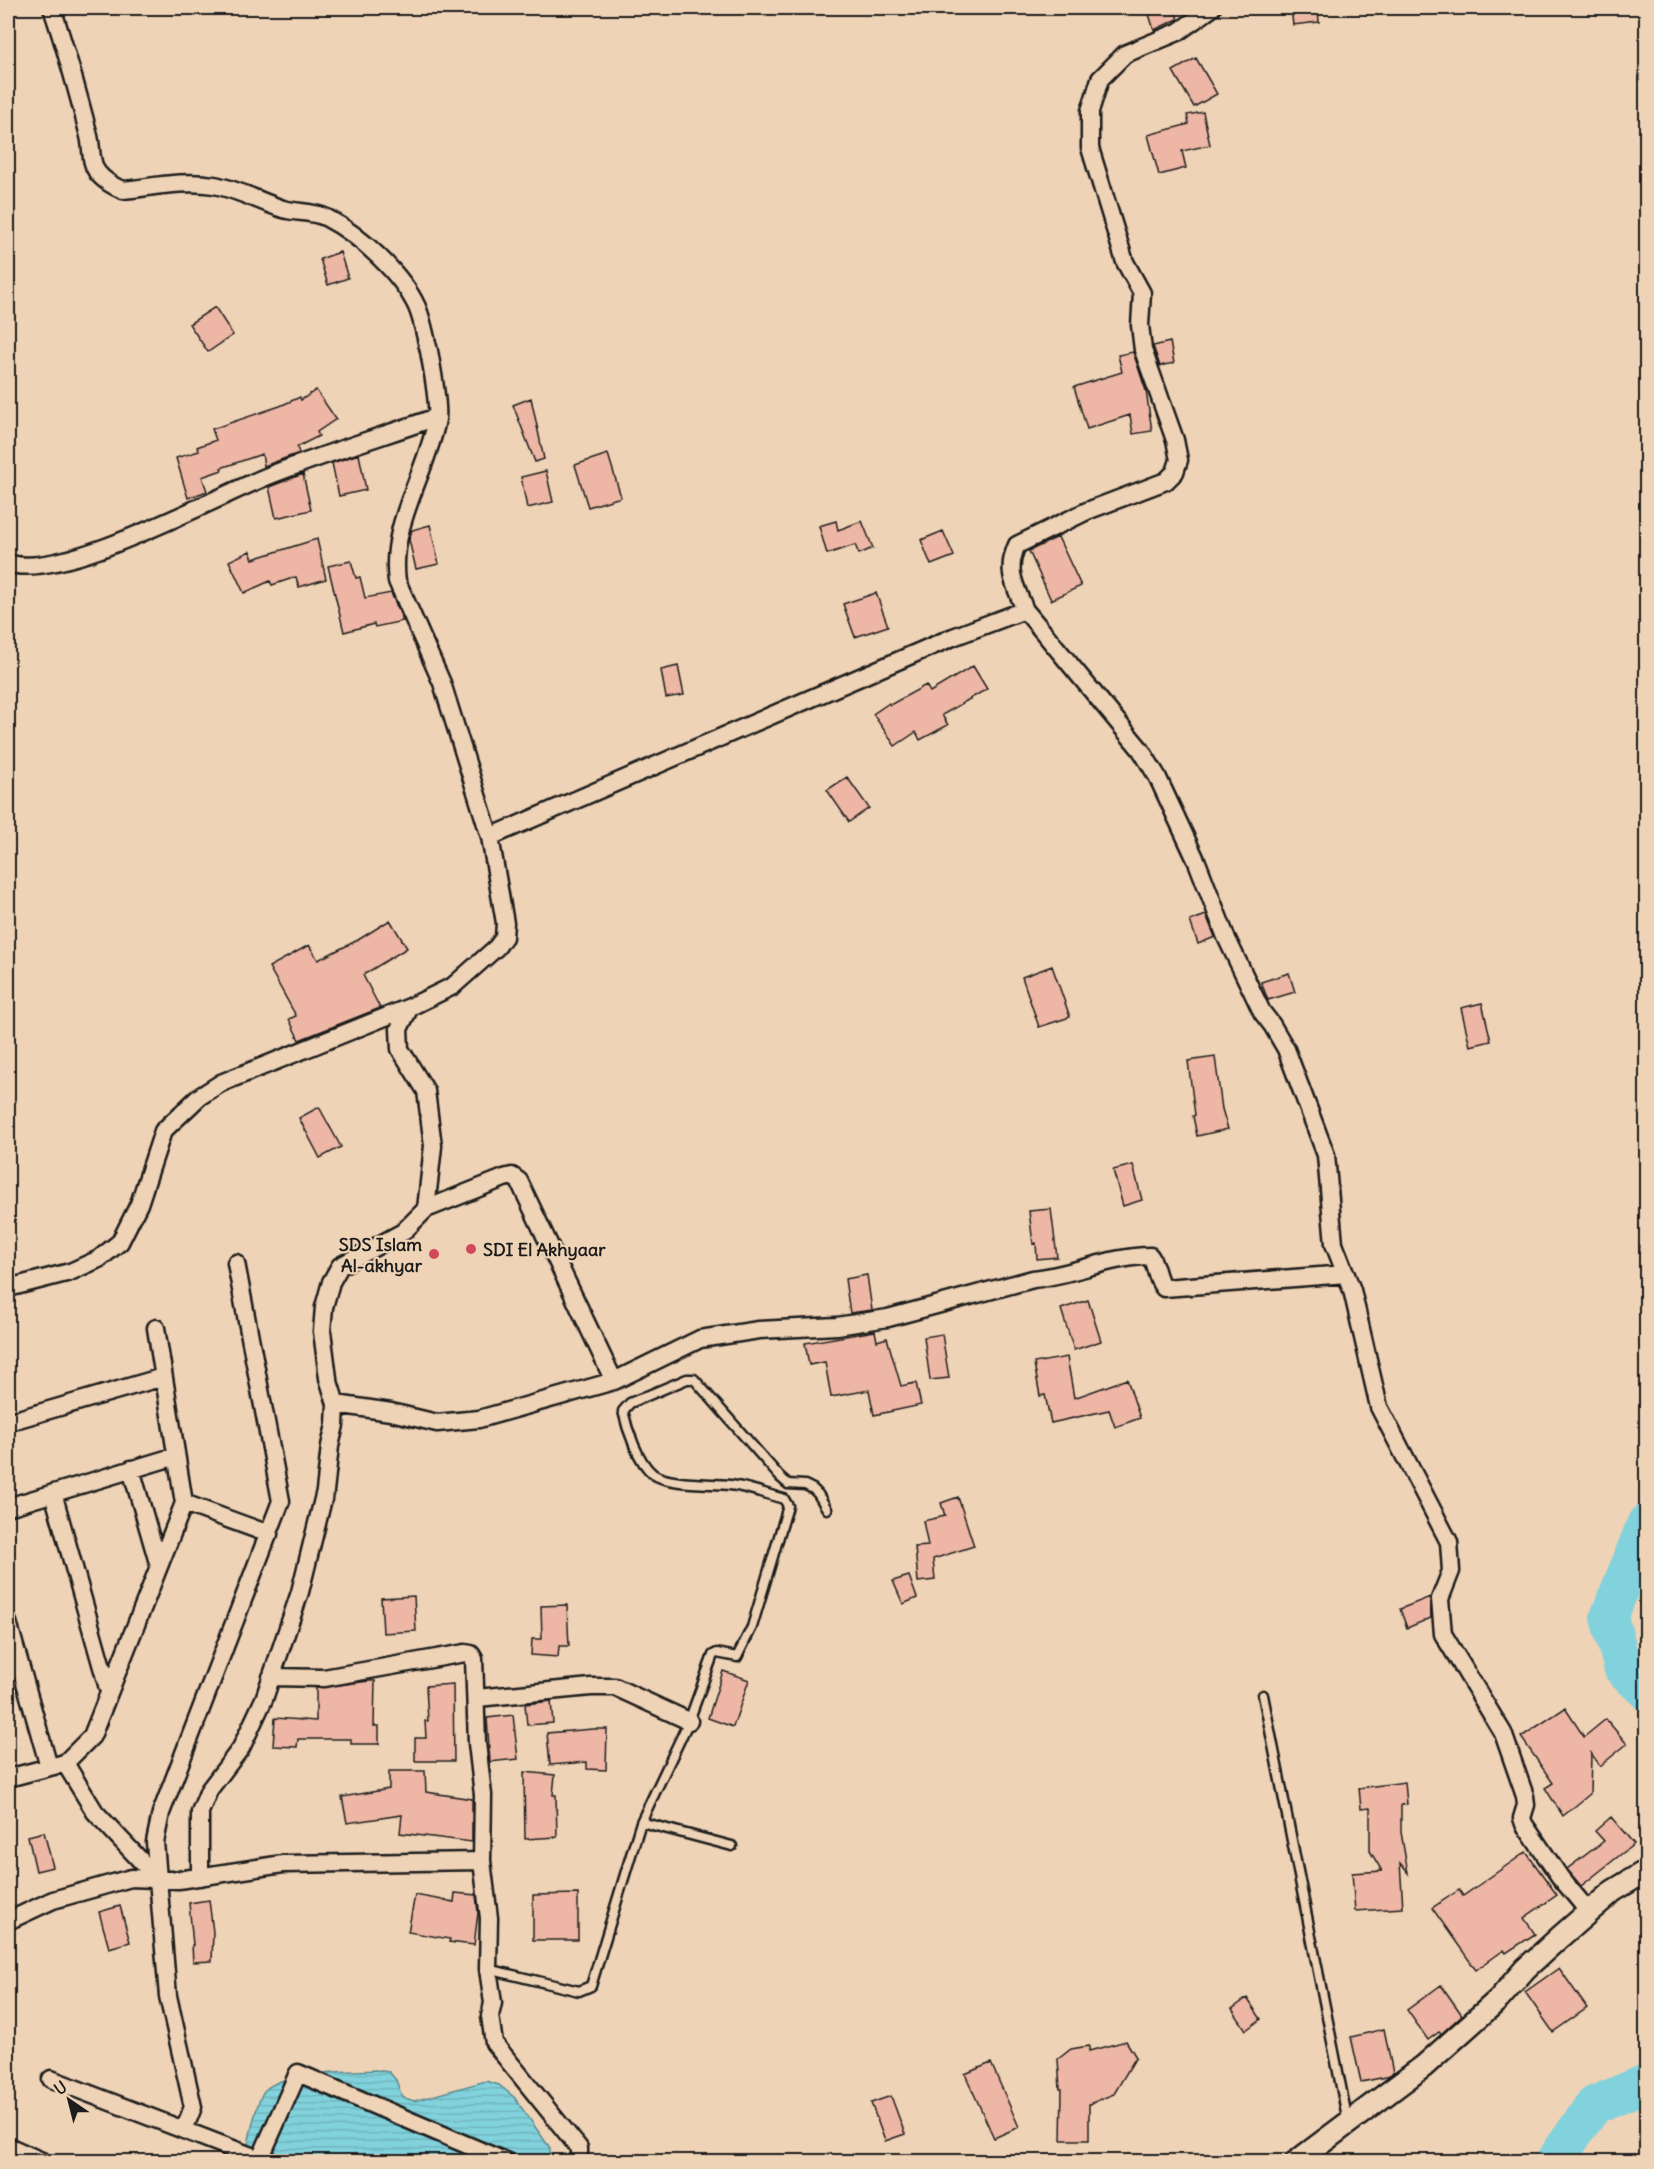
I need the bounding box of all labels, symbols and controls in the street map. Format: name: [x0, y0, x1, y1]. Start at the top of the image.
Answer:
place label: SDS Islam Al-akhyar: [339, 1233, 423, 1277]
place label: SDI El Akhyaar: [483, 1238, 606, 1261]
marker: SDI El Akhyaar: [464, 1242, 478, 1256]
marker: SDS Islam Al-akhyar: [427, 1247, 441, 1261]
north arrow: [39, 2070, 99, 2130]
text: U: [50, 2076, 71, 2099]

